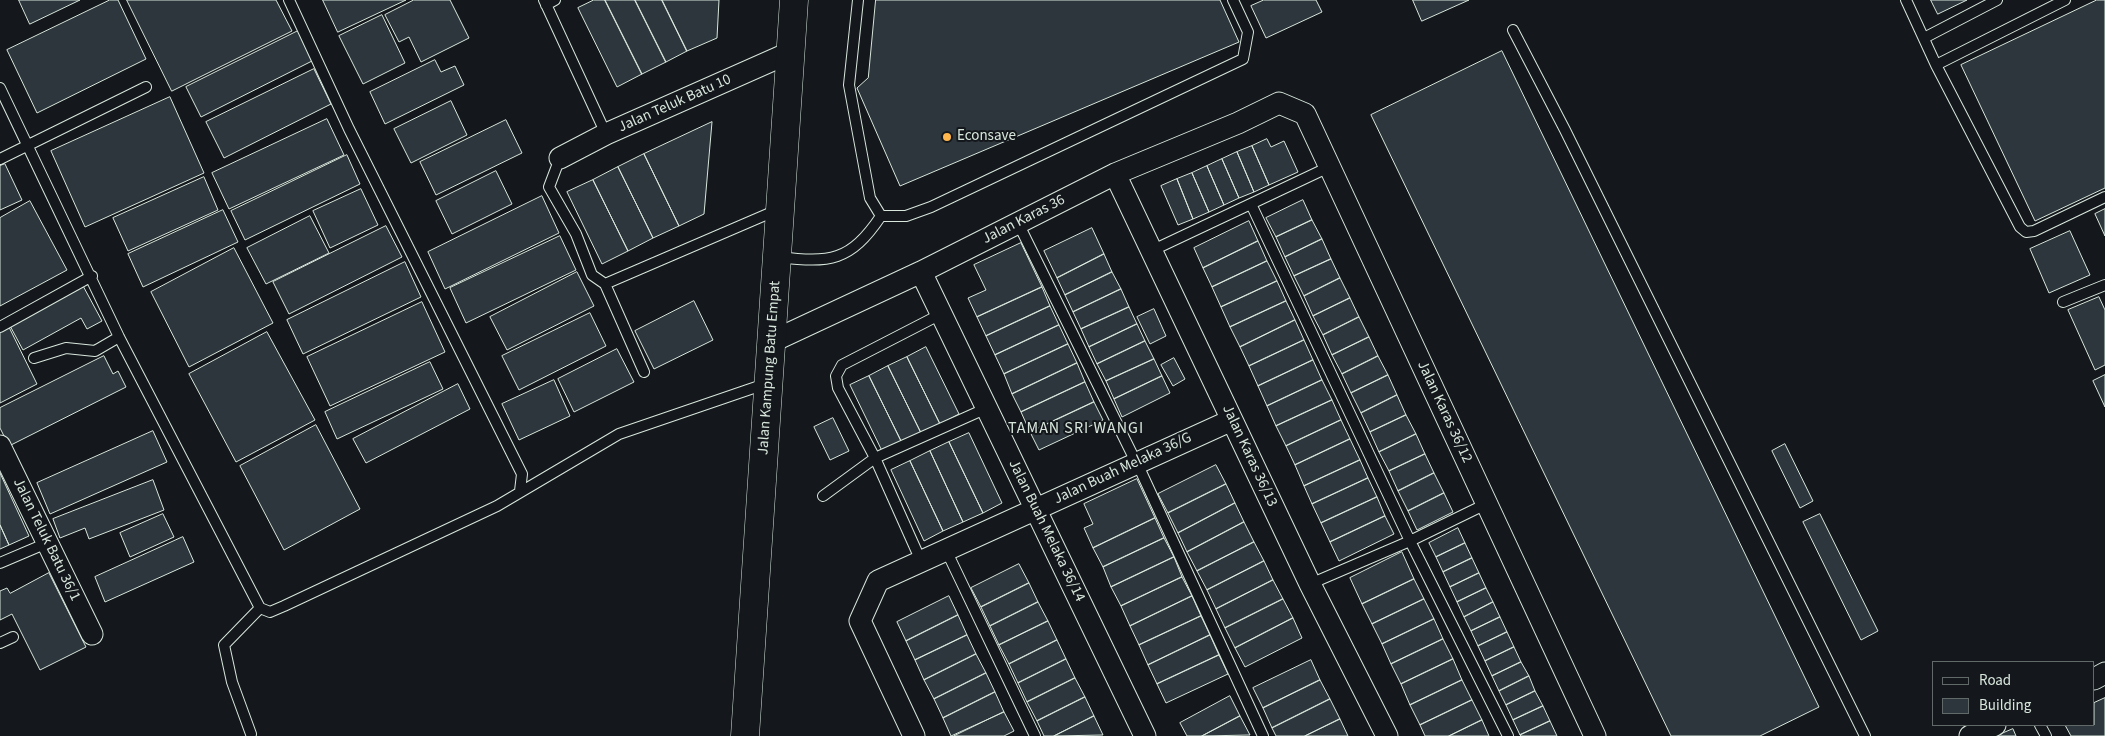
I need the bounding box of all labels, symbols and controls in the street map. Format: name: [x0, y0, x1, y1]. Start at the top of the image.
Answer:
street label: Jalan Teluk Batu 10: [616, 71, 734, 137]
place label: Econsave: [957, 128, 1016, 146]
marker: Econsave: [941, 131, 953, 143]
street label: Jalan Karas 36: [980, 192, 1068, 248]
street label: Jalan Kampung Batu Empat: [755, 280, 785, 456]
street label: Jalan Karas 36/12: [1413, 358, 1475, 466]
street label: Jalan Karas 36/13: [1218, 402, 1280, 510]
district label: TAMAN SRI WANGI: [1006, 419, 1146, 439]
street label: Jalan Buah Melaka 36/G: [1051, 429, 1195, 509]
street label: Jalan Buah Melaka 36/14: [1004, 457, 1088, 605]
street label: Jalan Teluk Batu 36/1: [8, 476, 84, 604]
legend: [1932, 661, 2095, 726]
text: Road: [1979, 670, 2011, 691]
text: Building: [1979, 695, 2031, 716]

